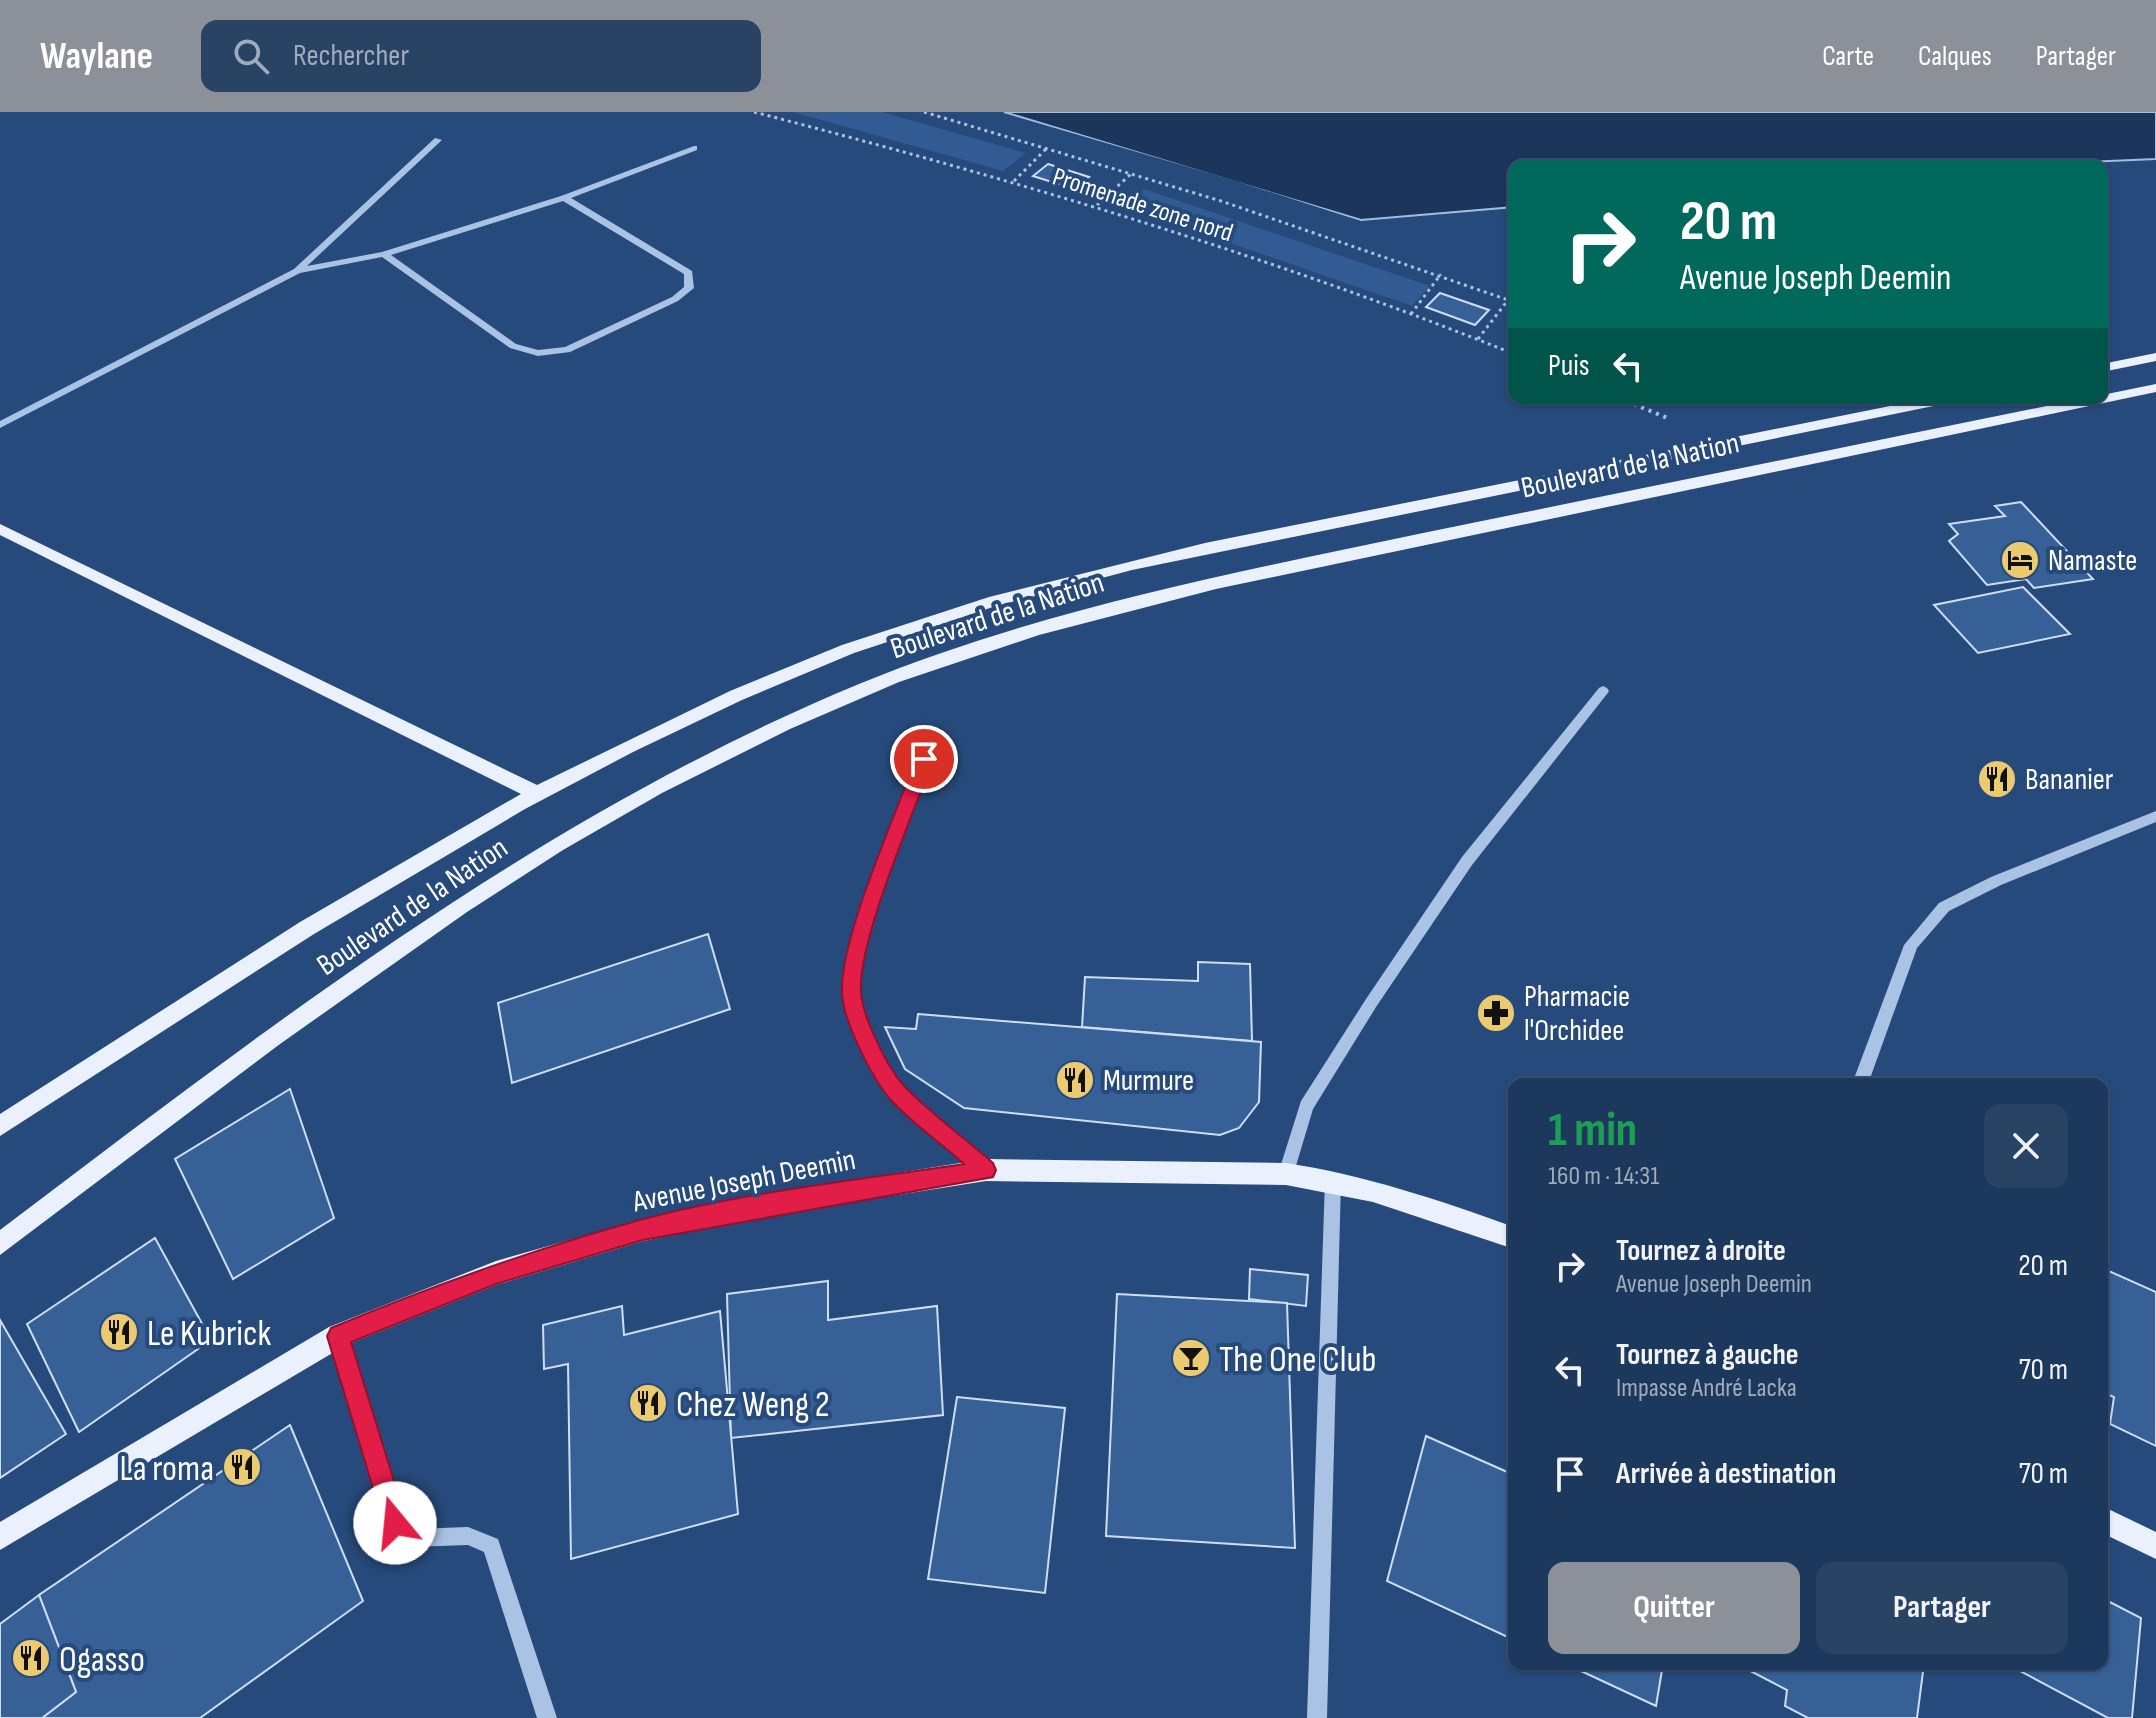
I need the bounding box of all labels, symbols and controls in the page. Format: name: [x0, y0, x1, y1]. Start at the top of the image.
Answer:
search box: [201, 20, 761, 92]
text: Waylane: [40, 34, 153, 79]
icon: search: [229, 34, 273, 78]
text: Rechercher: [293, 38, 409, 74]
text: Carte: [1822, 40, 1874, 73]
text: Calques: [1918, 40, 1992, 73]
text: Partager: [2036, 40, 2116, 73]
street label: Promenade zone nord: [1048, 162, 1237, 249]
text: 20 m: [1680, 189, 1777, 256]
icon: right: [1548, 192, 1652, 296]
text: Avenue Joseph Deemin: [1680, 257, 1951, 300]
icon: left: [1606, 344, 1650, 388]
text: Puis: [1548, 348, 1590, 384]
street label: Boulevard de la Nation: [1518, 425, 1743, 507]
hotel icon: Namaste: [1999, 539, 2041, 581]
place label: Namaste: [2048, 543, 2137, 579]
street label: Boulevard de la Nation: [886, 565, 1108, 667]
pin: [890, 725, 958, 793]
icon: arrive: [902, 737, 946, 781]
restaurant icon: Bananier: [1976, 758, 2018, 800]
place label: Bananier: [2025, 762, 2114, 798]
street label: Boulevard de la Nation: [310, 830, 515, 984]
place label: Pharmacie l'Orchidee: [1524, 979, 1630, 1049]
pharmacy icon: Pharmacie l'Orchidee: [1475, 992, 1517, 1034]
restaurant icon: Murmure: [1054, 1059, 1096, 1101]
place label: Murmure: [1103, 1063, 1194, 1099]
text: 1 min: [1548, 1102, 1637, 1159]
button: close: [1984, 1104, 2068, 1188]
street label: Avenue Joseph Deemin: [629, 1142, 859, 1220]
text: 160 m · 14:31: [1548, 1161, 1659, 1192]
text: Tournez à droite: [1616, 1233, 1786, 1269]
icon: right: [1548, 1244, 1592, 1288]
text: 20 m: [2018, 1248, 2068, 1284]
text: Avenue Joseph Deemin: [1616, 1269, 1812, 1300]
restaurant icon: Le Kubrick: [98, 1311, 140, 1353]
place label: Le Kubrick: [147, 1313, 271, 1356]
bar icon: The One Club: [1170, 1337, 1212, 1379]
text: Tournez à gauche: [1616, 1337, 1799, 1373]
place label: The One Club: [1219, 1339, 1376, 1382]
icon: left: [1548, 1348, 1592, 1392]
text: 70 m: [2019, 1352, 2068, 1388]
text: Impasse André Lacka: [1616, 1373, 1797, 1404]
restaurant icon: Chez Weng 2: [627, 1382, 669, 1424]
place label: Chez Weng 2: [676, 1384, 830, 1427]
restaurant icon: La roma: [221, 1446, 263, 1488]
place label: La roma: [119, 1448, 214, 1491]
icon: arrive: [1548, 1452, 1592, 1496]
text: Arrivée à destination: [1616, 1456, 1836, 1492]
text: 70 m: [2019, 1456, 2068, 1492]
position arrow: [353, 1481, 437, 1565]
button: Quitter: [1548, 1562, 1800, 1654]
button: Partager: [1816, 1562, 2068, 1654]
restaurant icon: Ogasso: [10, 1637, 52, 1679]
place label: Ogasso: [59, 1639, 145, 1682]

